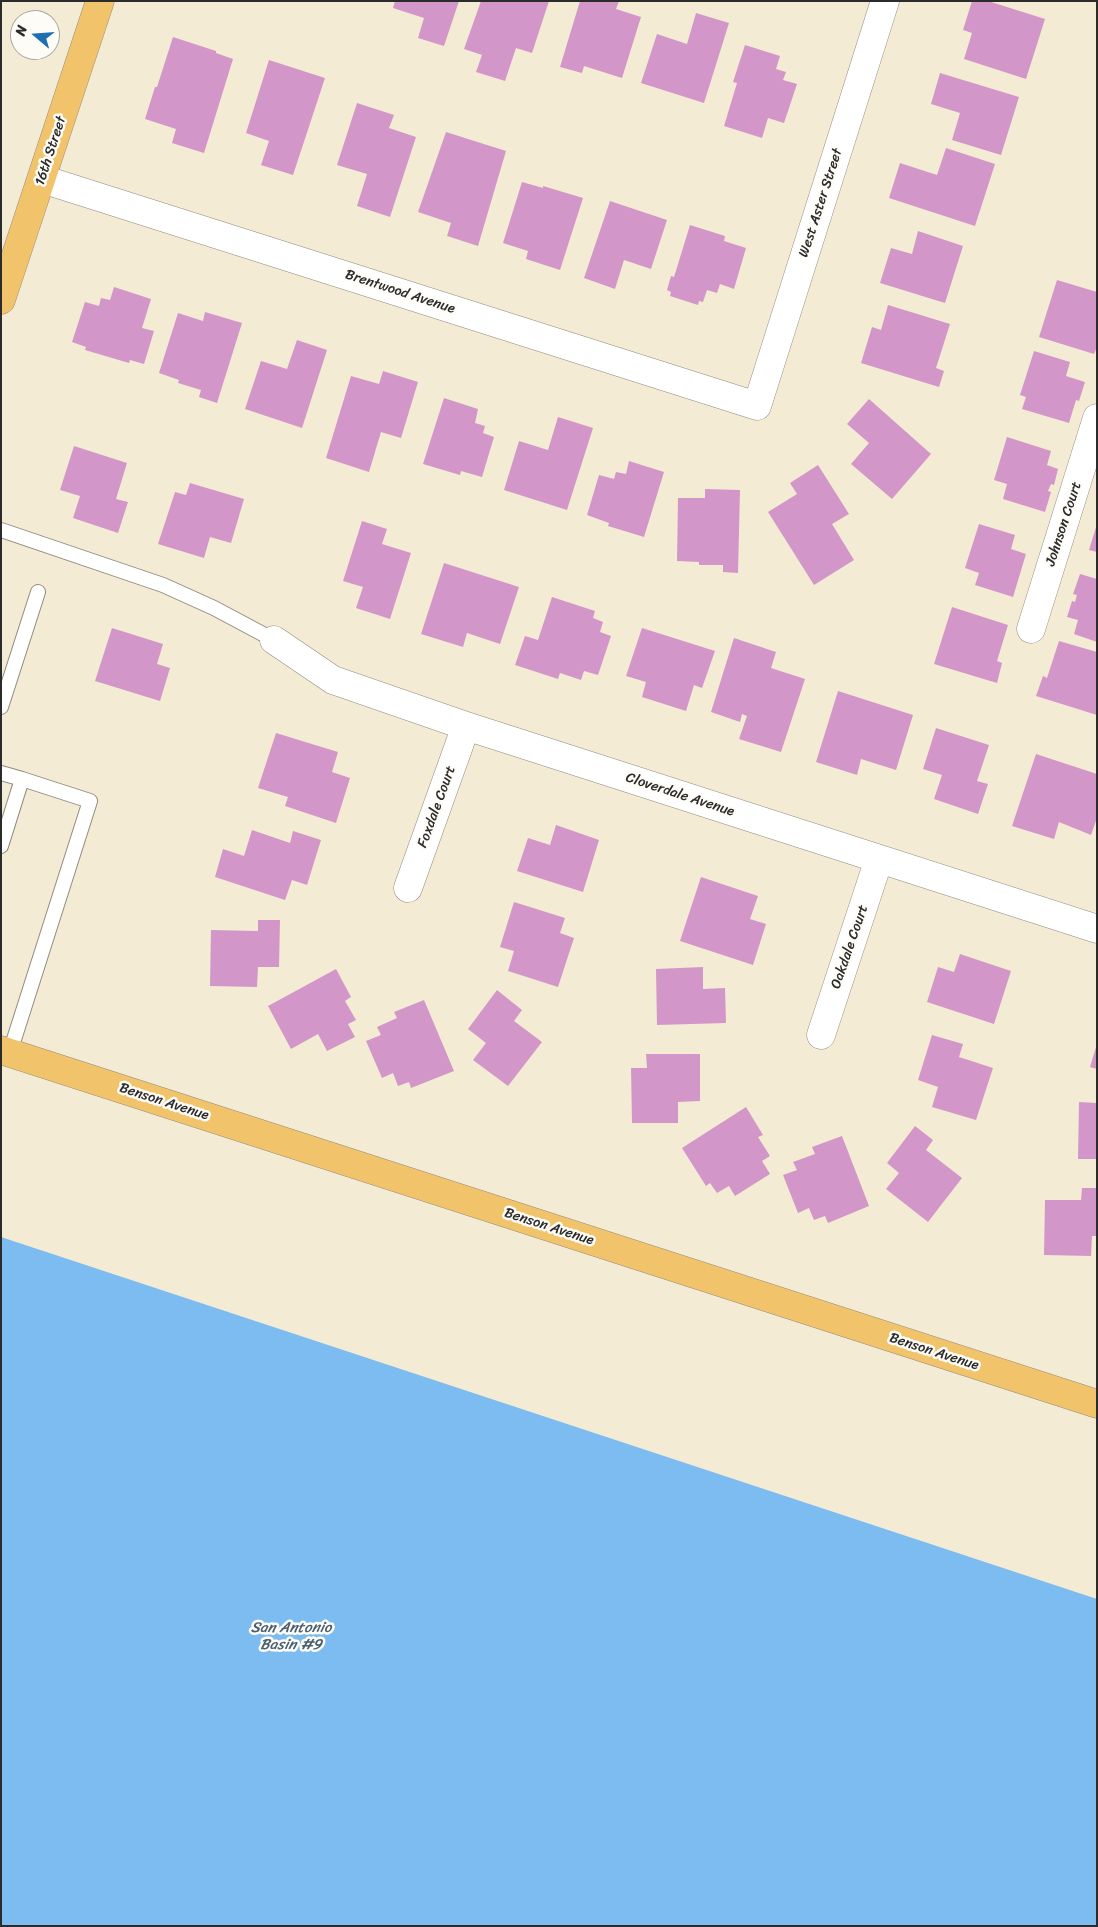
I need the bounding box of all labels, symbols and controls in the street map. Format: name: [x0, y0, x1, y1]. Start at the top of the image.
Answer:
north arrow: [10, 10, 60, 60]
text: N: [8, 22, 35, 39]
street label: 16th Street: [32, 114, 70, 188]
street label: West Aster Street: [796, 147, 846, 259]
street label: Brentwood Avenue: [343, 266, 457, 318]
street label: Johnson Court: [1042, 480, 1086, 568]
street label: Foxdale Court: [414, 764, 460, 850]
street label: Cloverdale Avenue: [624, 770, 736, 820]
street label: Oakdale Court: [828, 903, 872, 991]
street label: Benson Avenue: [117, 1080, 211, 1124]
street label: Benson Avenue: [502, 1205, 596, 1249]
street label: Benson Avenue: [887, 1330, 981, 1374]
water label: San Antonio Basin #9: [251, 1619, 331, 1654]

